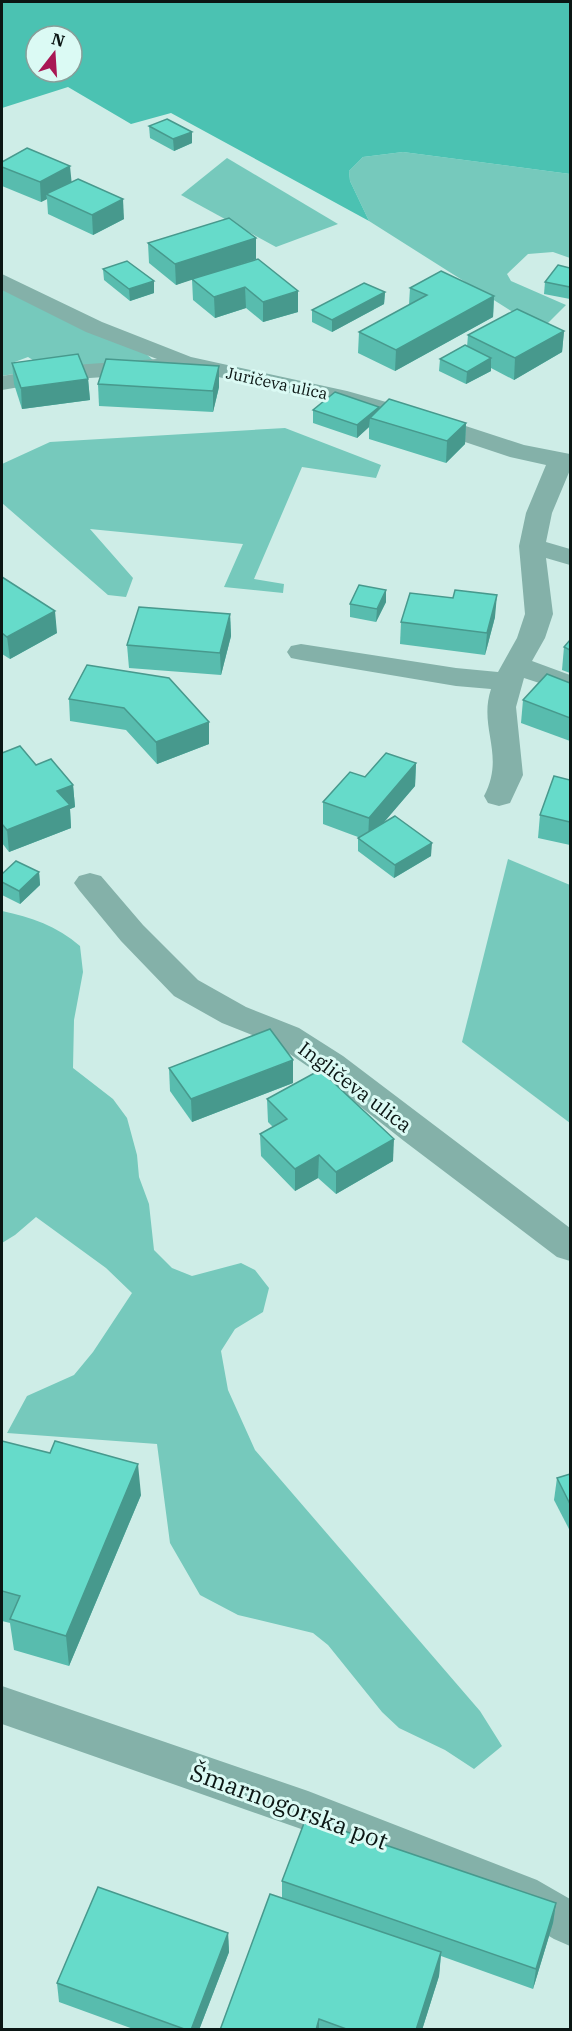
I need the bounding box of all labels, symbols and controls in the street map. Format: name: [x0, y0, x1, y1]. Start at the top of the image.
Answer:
north arrow: [24, 24, 84, 84]
text: N: [49, 28, 67, 51]
street label: Juričeva ulica: [224, 362, 330, 404]
street label: Ingličeva ulica: [293, 1035, 418, 1138]
street label: Šmarnogorska pot: [186, 1755, 393, 1857]

